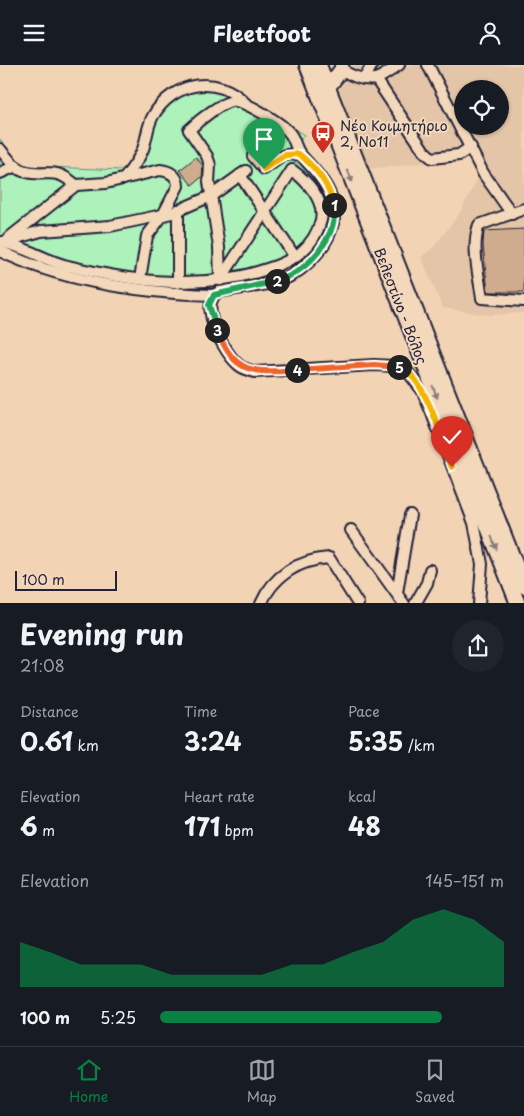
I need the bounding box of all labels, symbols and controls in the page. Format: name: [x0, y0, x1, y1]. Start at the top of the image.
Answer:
text: Fleetfoot: [213, 16, 311, 49]
icon: menu: [20, 19, 48, 47]
icon: person: [476, 19, 504, 47]
map controls: [454, 80, 509, 135]
button: locate: [454, 80, 509, 135]
place label: Νέο Κοιμητήριο 2, Νο11: [340, 115, 448, 152]
pin: [243, 118, 285, 169]
bus stop icon: Νέο Κοιμητήριο 2, Νο11: [310, 120, 336, 154]
icon: arrive: [250, 125, 278, 153]
one-way arrow: [347, 168, 354, 183]
pin: 1: [322, 193, 346, 217]
text: 1: [331, 195, 338, 216]
street label: Βελεστίνο - Βόλος: [369, 245, 433, 367]
pin: 2: [264, 269, 290, 293]
text: 2: [273, 271, 282, 292]
pin: 3: [204, 317, 230, 343]
text: 3: [213, 320, 222, 341]
pin: 5: [386, 355, 412, 379]
pin: 4: [284, 357, 310, 383]
text: 5: [395, 357, 404, 378]
text: 4: [293, 360, 302, 381]
one-way arrow: [431, 385, 439, 400]
pin: [431, 416, 473, 467]
icon: check: [438, 423, 466, 451]
one-way arrow: [491, 536, 499, 550]
scale bar: [15, 568, 118, 592]
text: 100 m: [22, 569, 65, 590]
text: Evening run: [20, 612, 184, 655]
button: share: [452, 620, 504, 672]
text: 21:08: [20, 653, 65, 677]
text: Distance: [20, 701, 79, 722]
text: Time: [184, 701, 217, 722]
text: Pace: [348, 701, 380, 722]
text: 0.61: [20, 722, 73, 760]
text: 3:24: [184, 722, 241, 760]
text: 5:35: [348, 722, 404, 760]
text: km: [73, 735, 99, 756]
text: /km: [404, 735, 435, 756]
text: Elevation: [20, 786, 80, 807]
text: Heart rate: [184, 786, 255, 807]
text: kcal: [348, 786, 376, 807]
text: 6: [20, 807, 38, 845]
text: 171: [184, 807, 220, 845]
text: 48: [348, 807, 381, 845]
text: m: [38, 820, 55, 841]
text: bpm: [220, 820, 254, 841]
text: Elevation: [20, 868, 89, 892]
text: 145–151 m: [425, 868, 504, 892]
text: 100 m: [20, 1005, 70, 1029]
text: 5:25: [100, 1005, 136, 1029]
tab: Home: [69, 1056, 108, 1107]
tab: Map: [247, 1056, 277, 1107]
tab: Saved: [415, 1056, 455, 1107]

